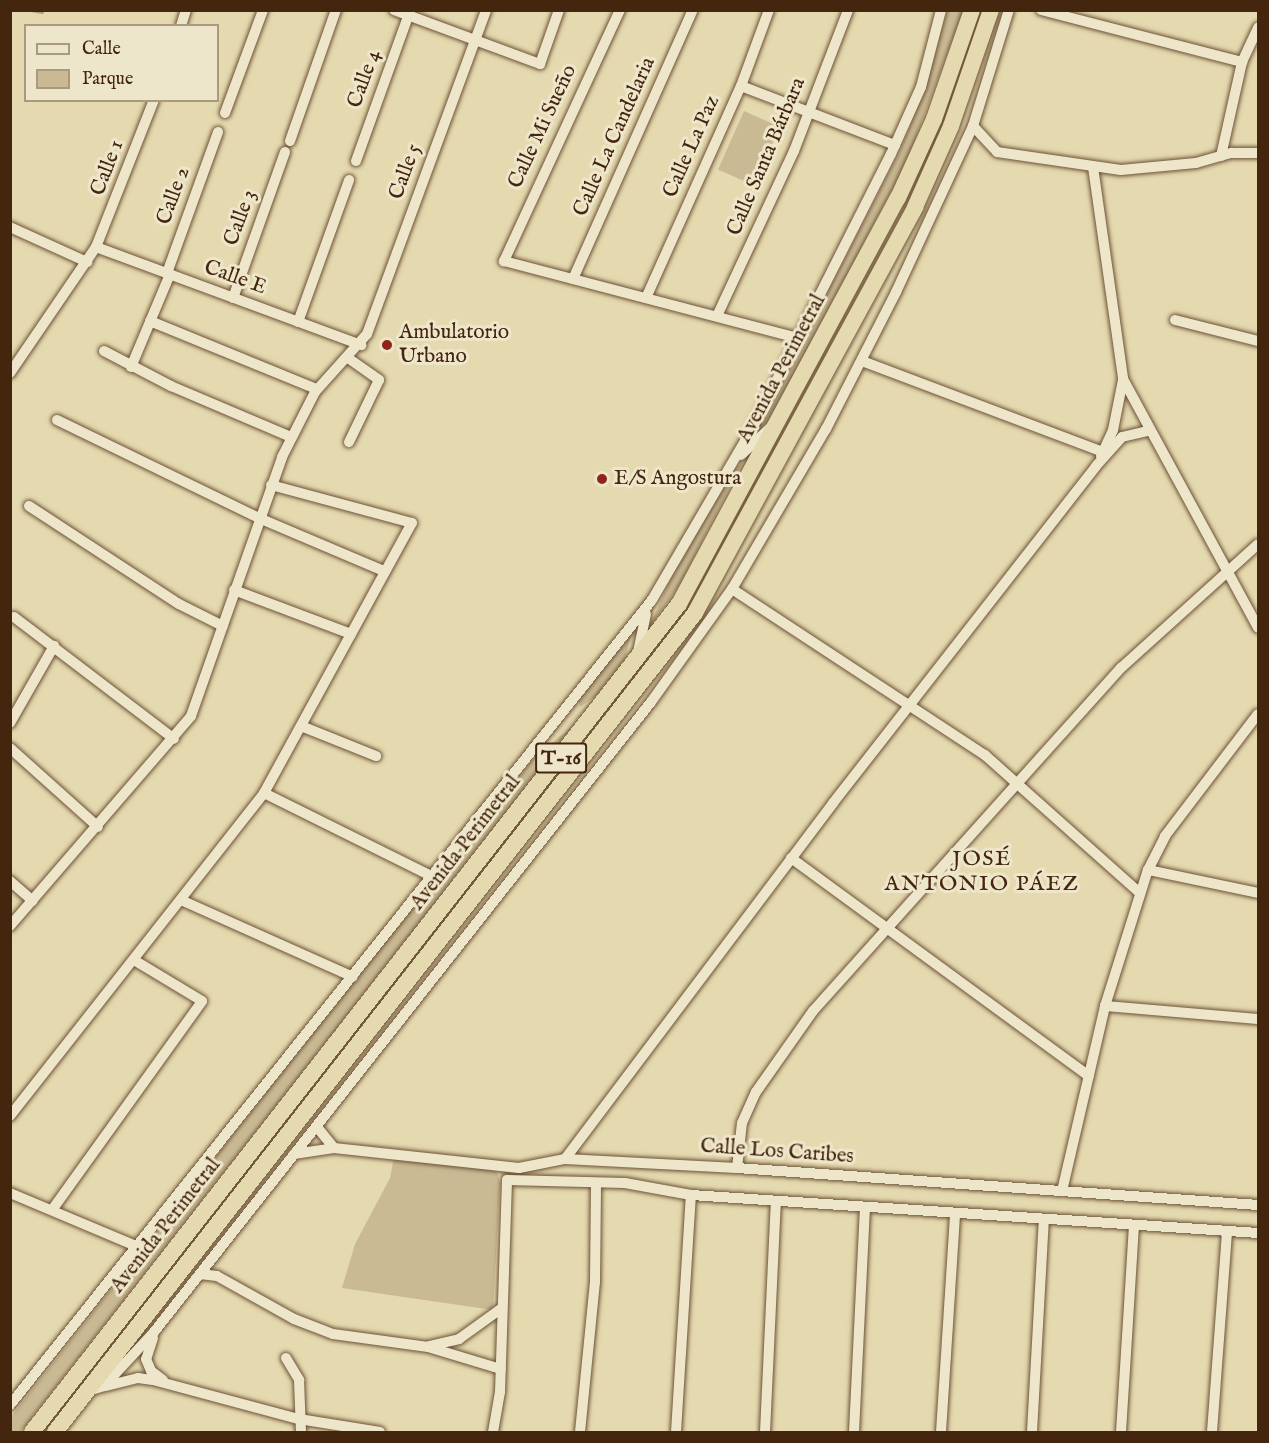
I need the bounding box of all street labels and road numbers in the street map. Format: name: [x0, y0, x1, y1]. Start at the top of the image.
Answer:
street label: Calle 4: [343, 46, 387, 112]
street label: Calle La Candelaria: [569, 53, 661, 221]
street label: Calle Mi Sueño: [503, 61, 583, 193]
street label: Calle Santa Bárbara: [722, 74, 812, 240]
street label: Calle La Paz: [658, 92, 726, 202]
street label: Calle 1: [86, 137, 130, 199]
street label: Calle 5: [384, 141, 428, 203]
street label: Calle 2: [152, 164, 196, 228]
street label: Calle 3: [219, 187, 263, 249]
street label: Calle E: [200, 255, 270, 301]
street label: Avenida Perimetral: [732, 290, 832, 448]
road number: T-16: [534, 741, 588, 775]
street label: Avenida Perimetral: [405, 770, 527, 916]
street label: Calle Los Caribes: [699, 1134, 855, 1170]
street label: Avenida Perimetral: [105, 1153, 227, 1299]

